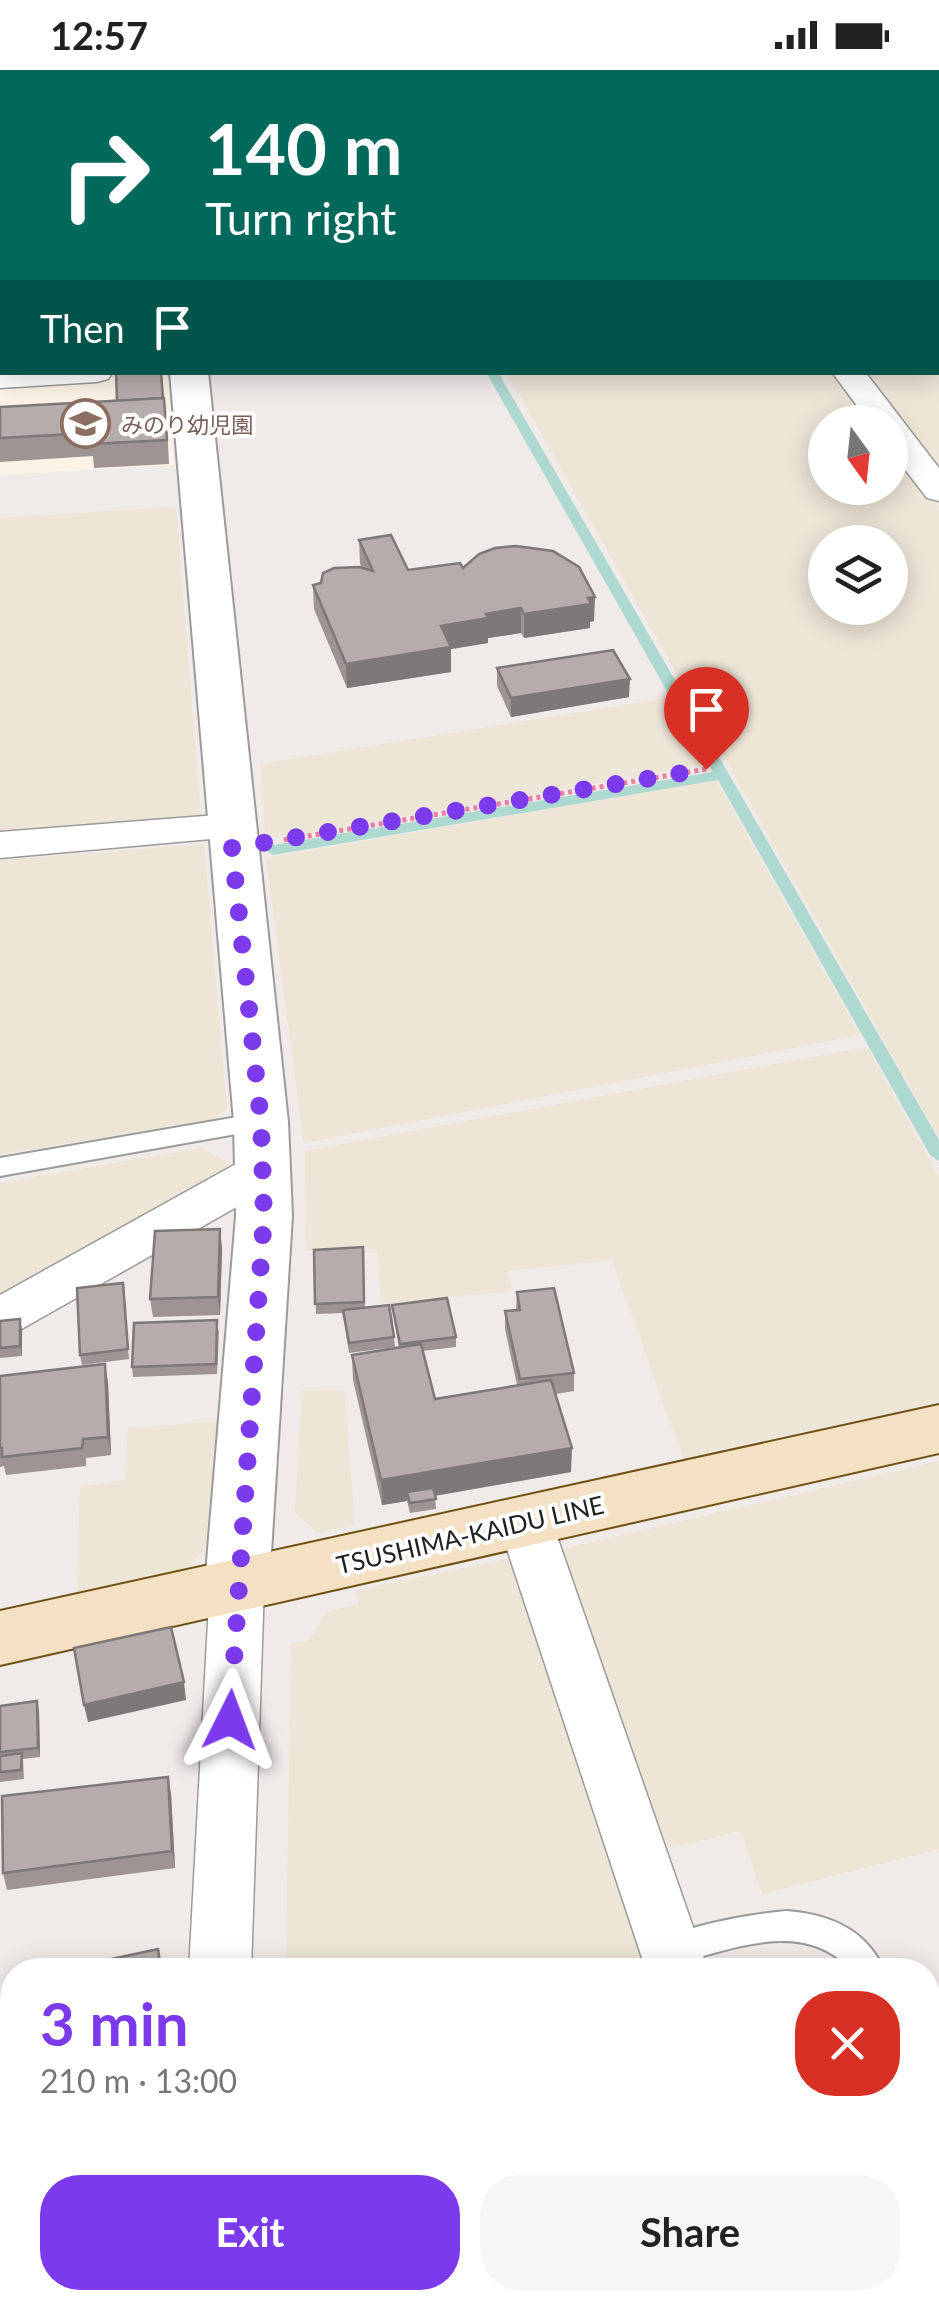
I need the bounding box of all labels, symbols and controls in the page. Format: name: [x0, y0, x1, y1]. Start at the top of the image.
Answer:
text: 12:57: [50, 12, 148, 58]
text: 140 m: [205, 106, 402, 190]
icon: right: [40, 110, 170, 240]
text: Turn right: [205, 191, 396, 245]
icon: arrive: [145, 300, 200, 355]
text: Then: [40, 305, 125, 351]
school or university icon: みのり幼児園: [60, 398, 112, 450]
north arrow: [808, 405, 908, 505]
map controls: [808, 405, 908, 625]
place label: みのり幼児園: [121, 411, 253, 438]
button: layers: [808, 525, 908, 625]
pin: [664, 667, 749, 770]
icon: arrive: [679, 682, 734, 737]
street label: TSUSHIMA-KAIDU LINE: [333, 1489, 607, 1579]
position arrow: [178, 1668, 282, 1772]
text: 3 min: [40, 1987, 189, 2059]
button: close: [795, 1991, 900, 2096]
text: 210 m · 13:00: [40, 2061, 237, 2100]
button: Exit: [40, 2175, 460, 2290]
button: Share: [480, 2175, 900, 2290]

